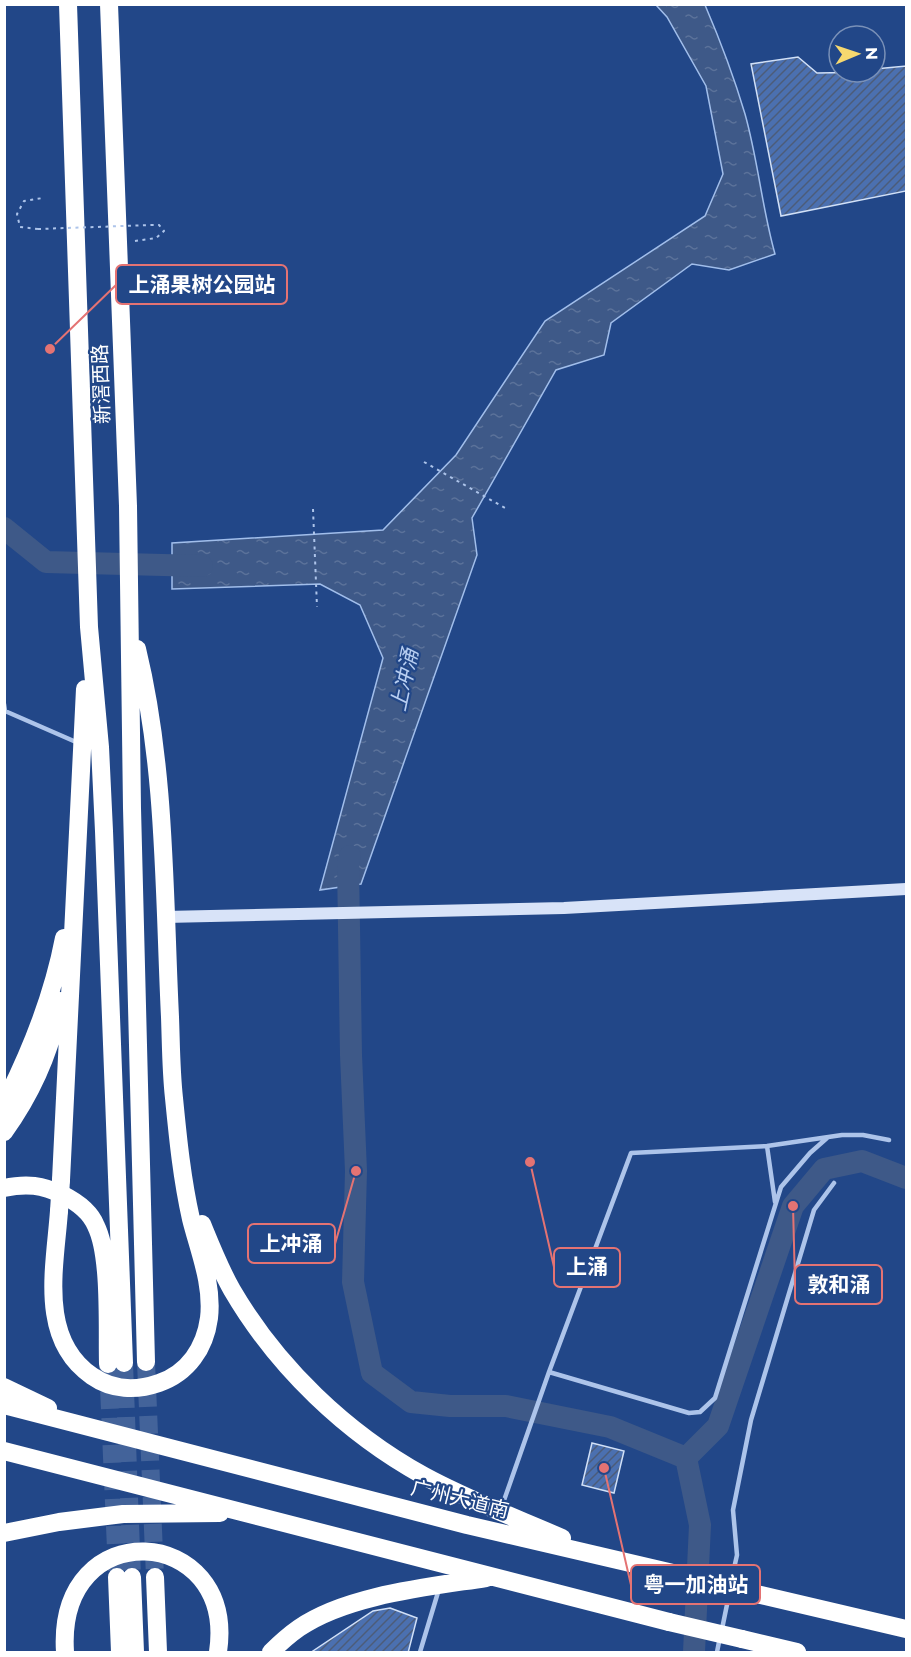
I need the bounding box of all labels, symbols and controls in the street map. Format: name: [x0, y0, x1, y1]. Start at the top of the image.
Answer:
north arrow: [827, 24, 887, 84]
text: N: [862, 47, 881, 60]
callout: 上涌果树公园站: [116, 265, 287, 304]
text: 上涌果树公园站: [129, 272, 276, 297]
street label: 新滘西路: [88, 344, 114, 424]
water label: 上冲涌: [385, 645, 423, 713]
callout: 上冲涌: [248, 1224, 335, 1263]
text: 上冲涌: [260, 1231, 323, 1256]
callout: 上涌: [554, 1248, 620, 1287]
text: 上涌: [566, 1254, 608, 1279]
callout: 敦和涌: [795, 1265, 882, 1304]
text: 敦和涌: [808, 1272, 871, 1297]
street label: 广州大道南: [409, 1475, 511, 1523]
callout: 粤一加油站: [631, 1565, 760, 1604]
text: 粤一加油站: [644, 1572, 749, 1597]

